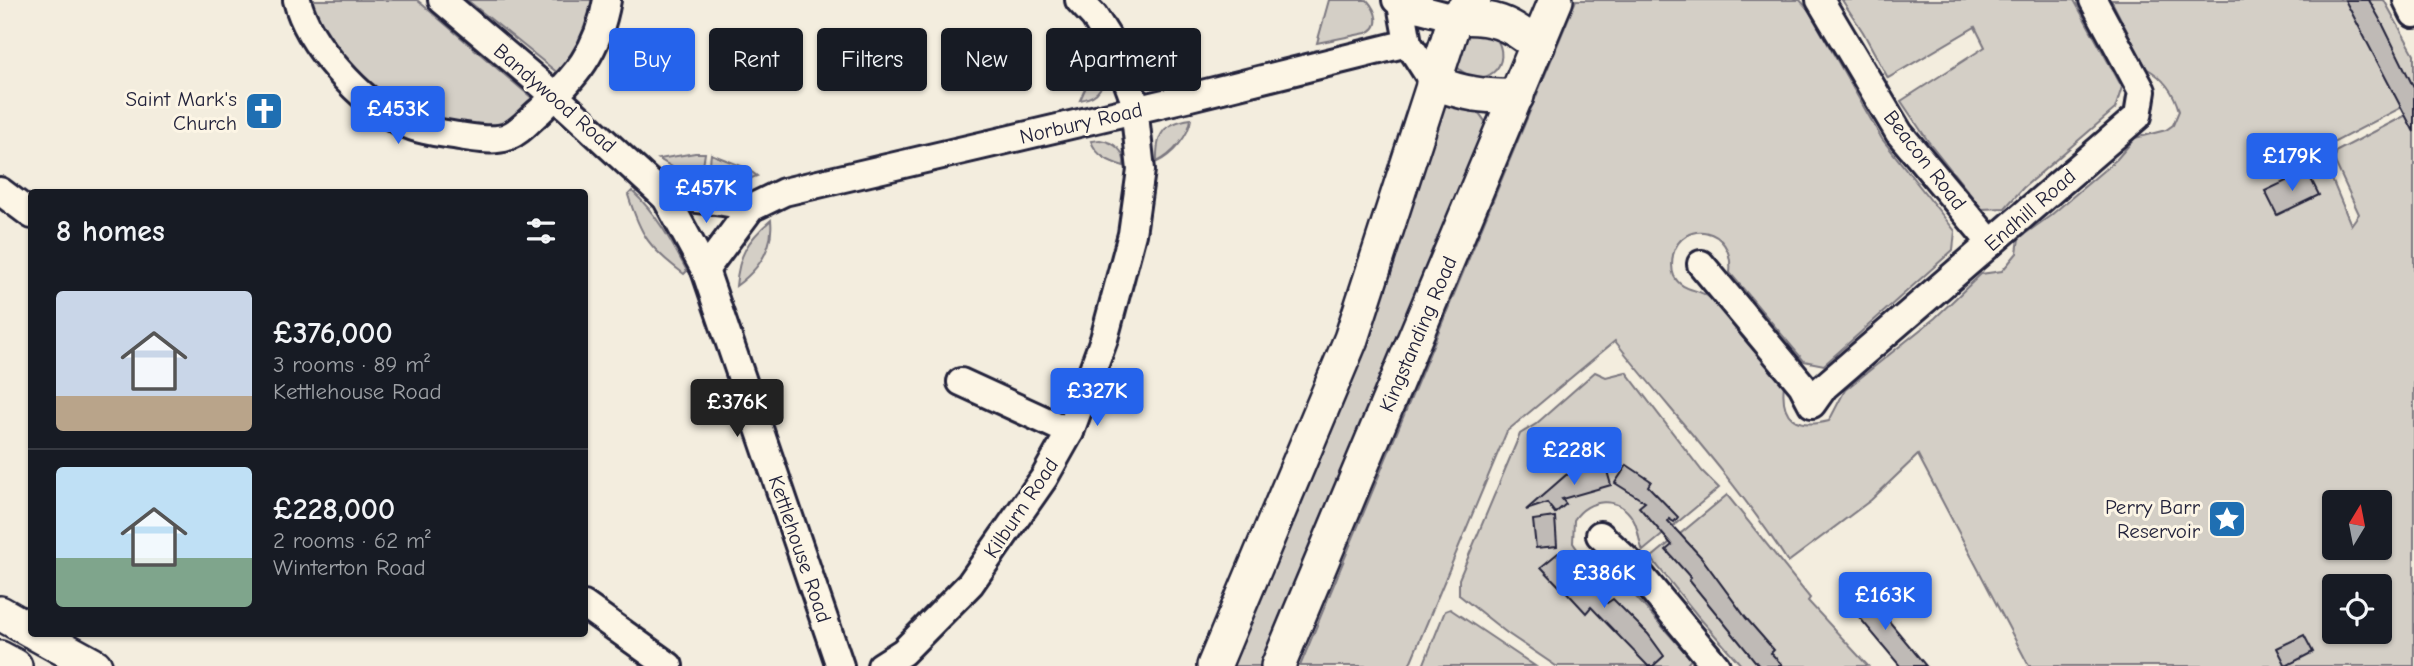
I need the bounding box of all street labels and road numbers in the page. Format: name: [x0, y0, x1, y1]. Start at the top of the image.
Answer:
street label: Bandywood Road: [489, 38, 621, 158]
street label: Norbury Road: [1017, 97, 1145, 149]
street label: Beacon Road: [1879, 105, 1971, 215]
street label: Endhill Road: [1979, 164, 2081, 256]
street label: Kingstanding Road: [1374, 253, 1462, 415]
street label: Kilburn Road: [979, 453, 1063, 563]
street label: Kettlehouse Road: [764, 472, 836, 626]

